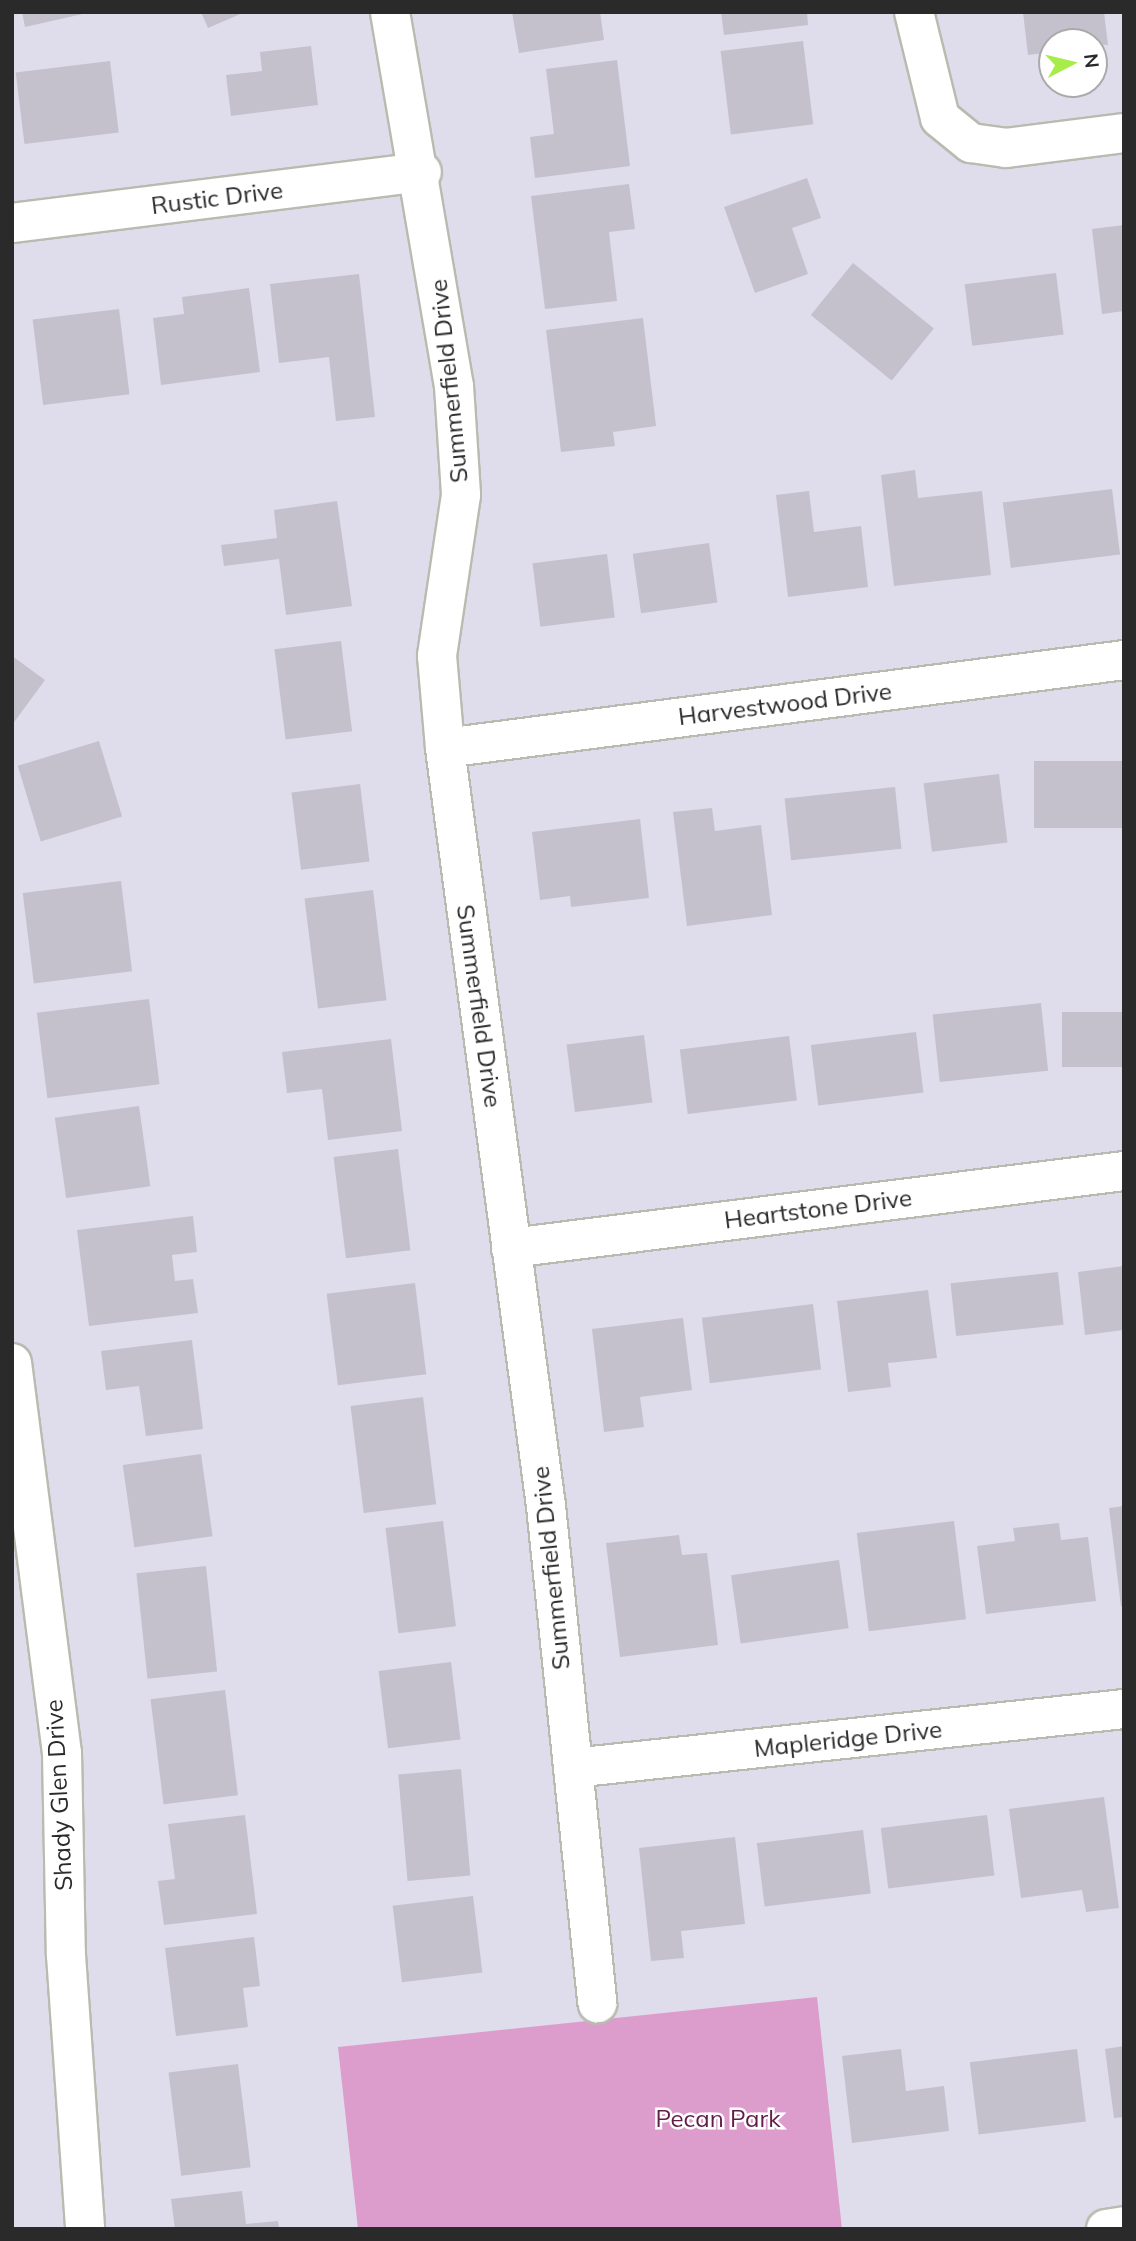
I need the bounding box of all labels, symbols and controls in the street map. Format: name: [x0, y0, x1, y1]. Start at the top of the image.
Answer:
north arrow: [1038, 28, 1108, 98]
text: N: [1079, 52, 1105, 69]
street label: Rustic Drive: [150, 176, 284, 220]
street label: Summerfield Drive: [424, 278, 474, 484]
street label: Harvestwood Drive: [677, 677, 893, 731]
street label: Summerfield Drive: [451, 903, 507, 1109]
street label: Heartstone Drive: [723, 1183, 913, 1235]
street label: Summerfield Drive: [526, 1465, 576, 1671]
street label: Shady Glen Drive: [40, 1699, 78, 1891]
street label: Mapleridge Drive: [753, 1715, 943, 1763]
park label: Pecan Park: [655, 2105, 781, 2133]

